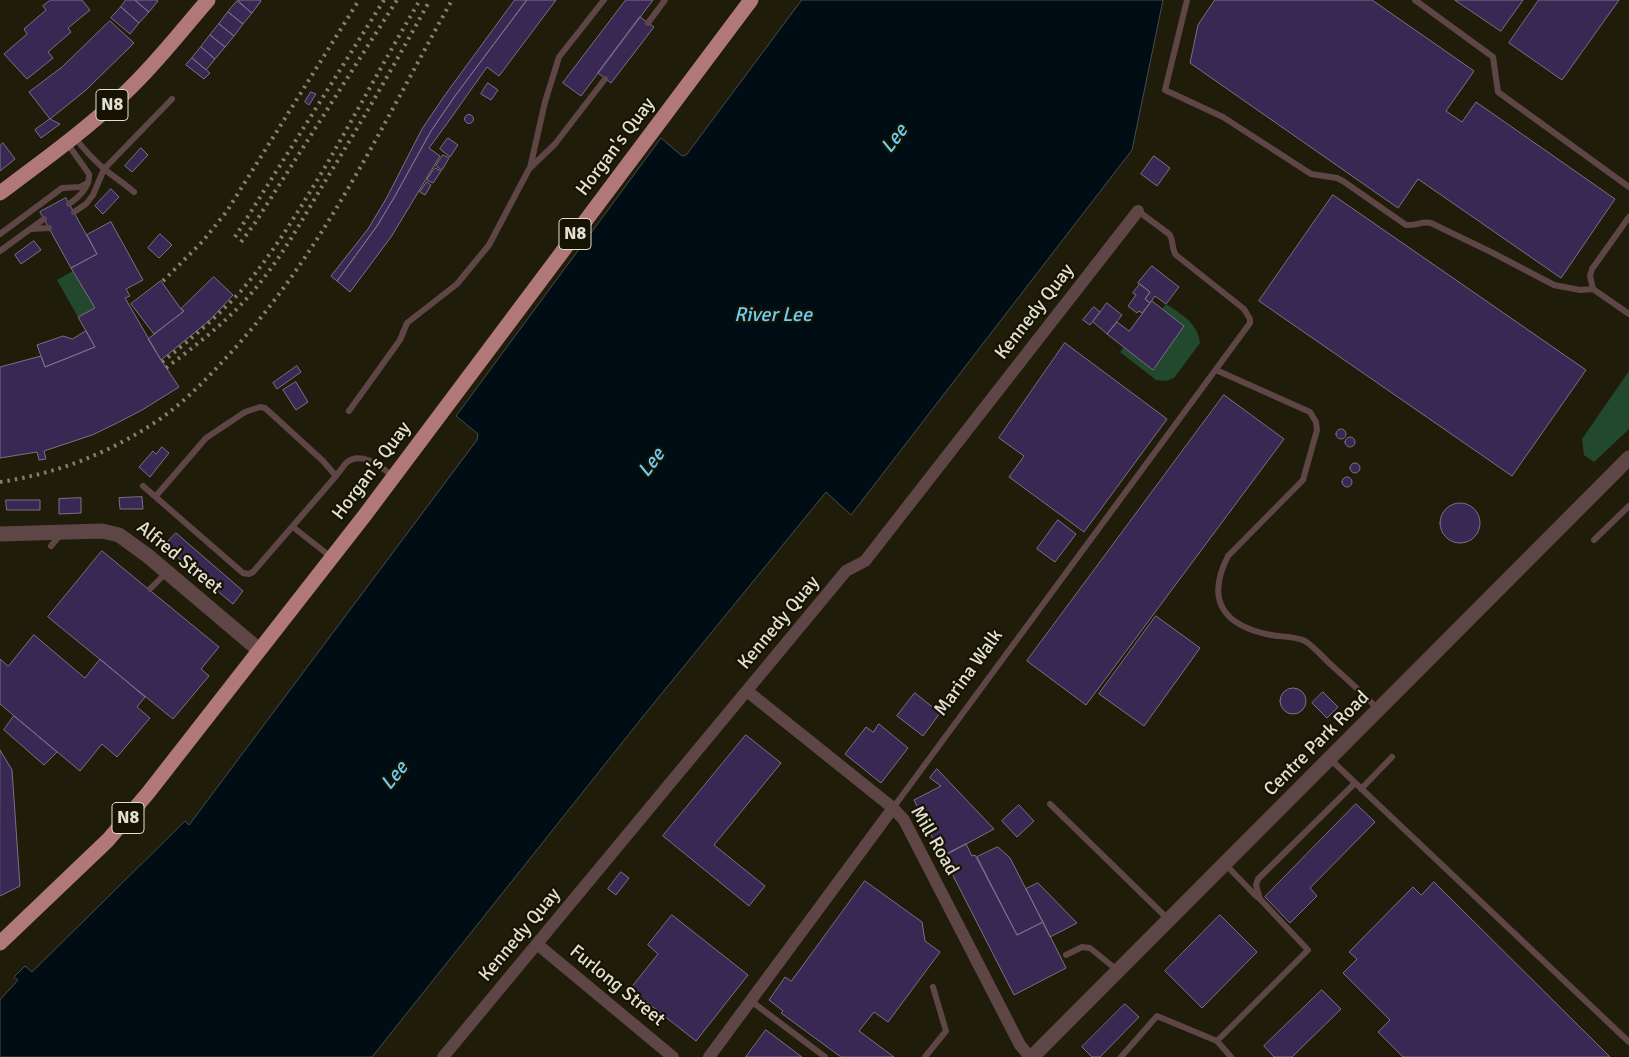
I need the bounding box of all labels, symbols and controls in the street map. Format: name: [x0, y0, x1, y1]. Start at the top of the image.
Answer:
road number: N8: [96, 90, 128, 120]
street label: Horgan's Quay: [572, 93, 660, 201]
water label: Lee: [876, 120, 914, 158]
road number: N8: [559, 218, 591, 250]
street label: Kennedy Quay: [991, 260, 1079, 364]
water label: River Lee: [734, 304, 812, 328]
street label: Horgan's Quay: [328, 417, 416, 525]
water label: Lee: [633, 444, 671, 482]
street label: Alfred Street: [132, 517, 226, 599]
street label: Kennedy Quay: [733, 572, 825, 674]
street label: Marina Walk: [930, 625, 1008, 721]
street label: Centre Park Road: [1260, 687, 1374, 801]
water label: Lee: [376, 757, 414, 795]
road number: N8: [112, 802, 144, 834]
street label: Mill Road: [905, 802, 963, 880]
street label: Kennedy Quay: [474, 884, 566, 986]
street label: Furlong Street: [565, 941, 669, 1031]

